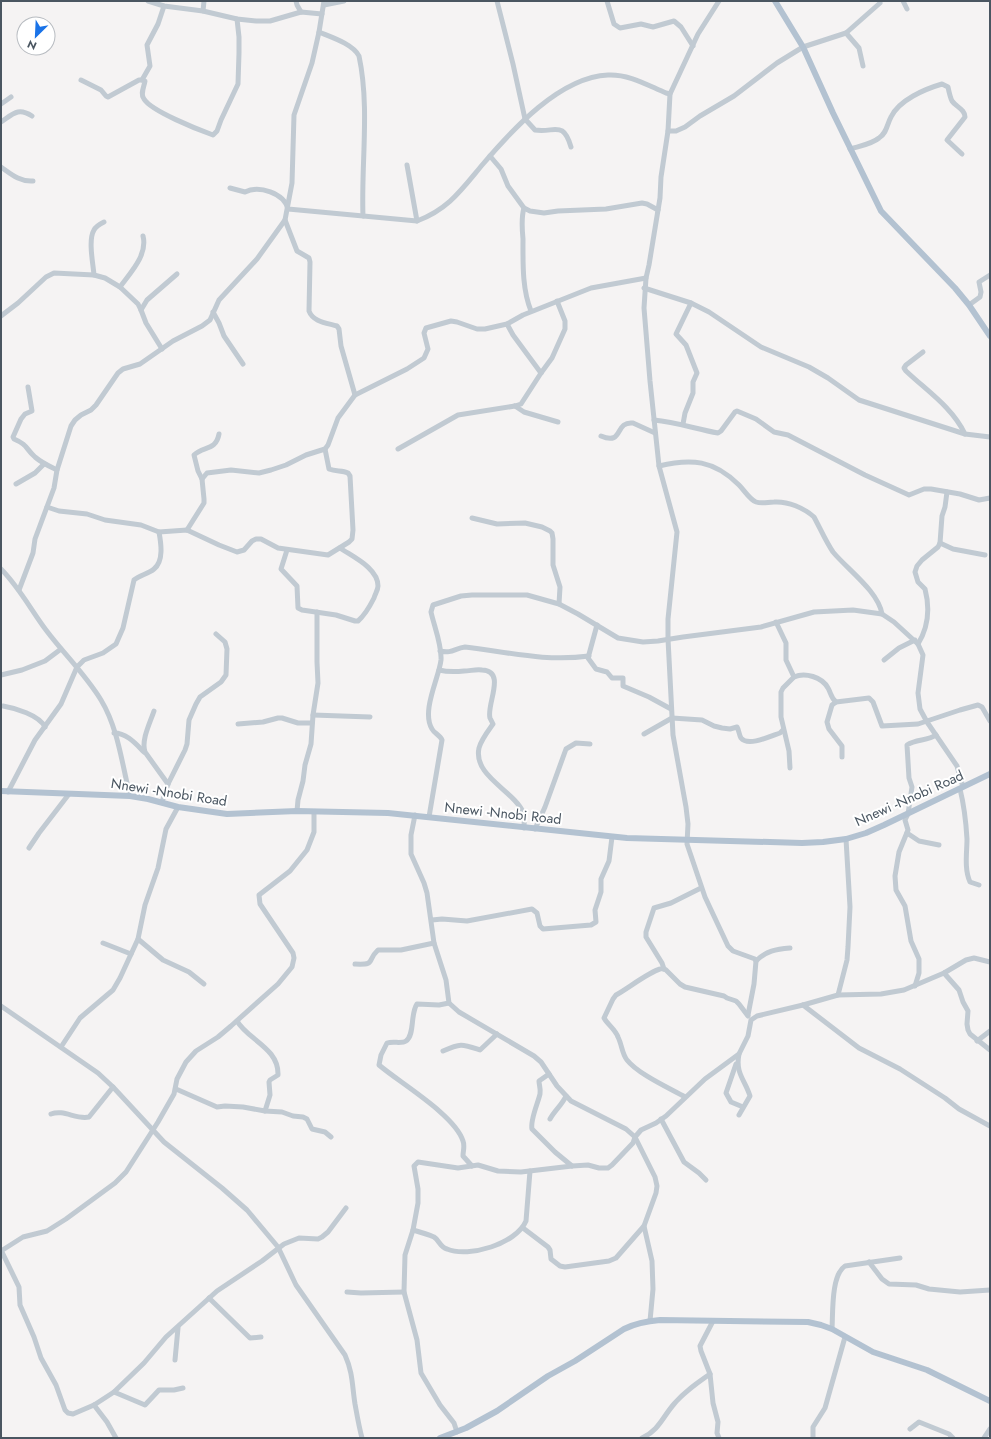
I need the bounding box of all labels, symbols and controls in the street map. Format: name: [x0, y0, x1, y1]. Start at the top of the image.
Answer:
north arrow: [16, 16, 56, 56]
text: N: [25, 36, 39, 54]
street label: Nnewi -Nnobi Road: [851, 765, 967, 831]
street label: Nnewi -Nnobi Road: [109, 773, 229, 811]
street label: Nnewi -Nnobi Road: [444, 797, 562, 829]

